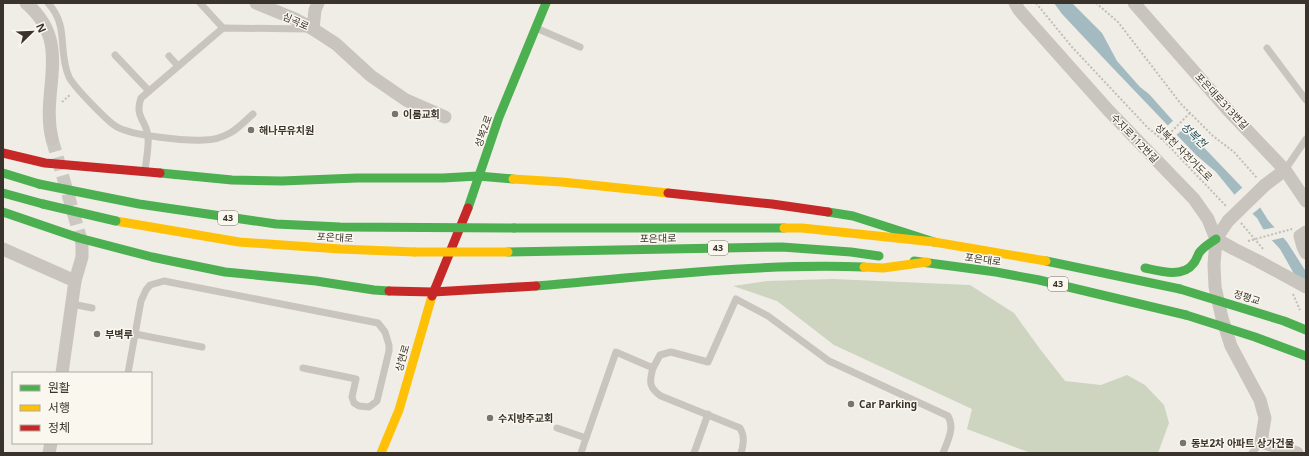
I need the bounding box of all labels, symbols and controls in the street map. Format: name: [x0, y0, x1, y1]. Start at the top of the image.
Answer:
street label: 심곡로: [281, 9, 311, 33]
north arrow: [12, 12, 52, 52]
text: N: [33, 21, 50, 35]
street label: 포은대로313번길: [1192, 70, 1252, 132]
place label: 이룸교회: [403, 107, 440, 121]
marker: 이룸교회: [390, 109, 400, 119]
street label: 수지로112번길: [1108, 110, 1162, 166]
street label: 성복2로: [471, 113, 495, 149]
water label: 성복천: [1178, 119, 1212, 152]
street label: 성복천 자전거도로: [1152, 120, 1216, 184]
place label: 해나무유치원: [259, 123, 314, 137]
marker: 해나무유치원: [246, 125, 256, 135]
road number: 43: [218, 211, 238, 225]
street label: 포은대로: [316, 229, 354, 245]
street label: 포은대로: [639, 231, 677, 245]
road number: 43: [708, 241, 728, 255]
street label: 포은대로: [964, 250, 1002, 268]
road number: 43: [1048, 277, 1068, 291]
street label: 정평교: [1232, 286, 1262, 308]
place label: 부벽루: [105, 327, 133, 341]
marker: 부벽루: [92, 329, 102, 339]
street label: 상현로: [391, 343, 413, 373]
legend: [12, 372, 152, 444]
text: 원활: [48, 379, 70, 396]
place label: Car Parking: [859, 397, 917, 411]
text: 서행: [48, 399, 70, 416]
marker: Car Parking: [846, 399, 856, 409]
place label: 수지방주교회: [498, 411, 553, 425]
marker: 수지방주교회: [485, 413, 495, 423]
text: 정체: [48, 419, 70, 436]
place label: 동보2차 아파트 상가건물: [1191, 436, 1294, 450]
marker: 동보2차 아파트 상가건물: [1178, 438, 1188, 448]

